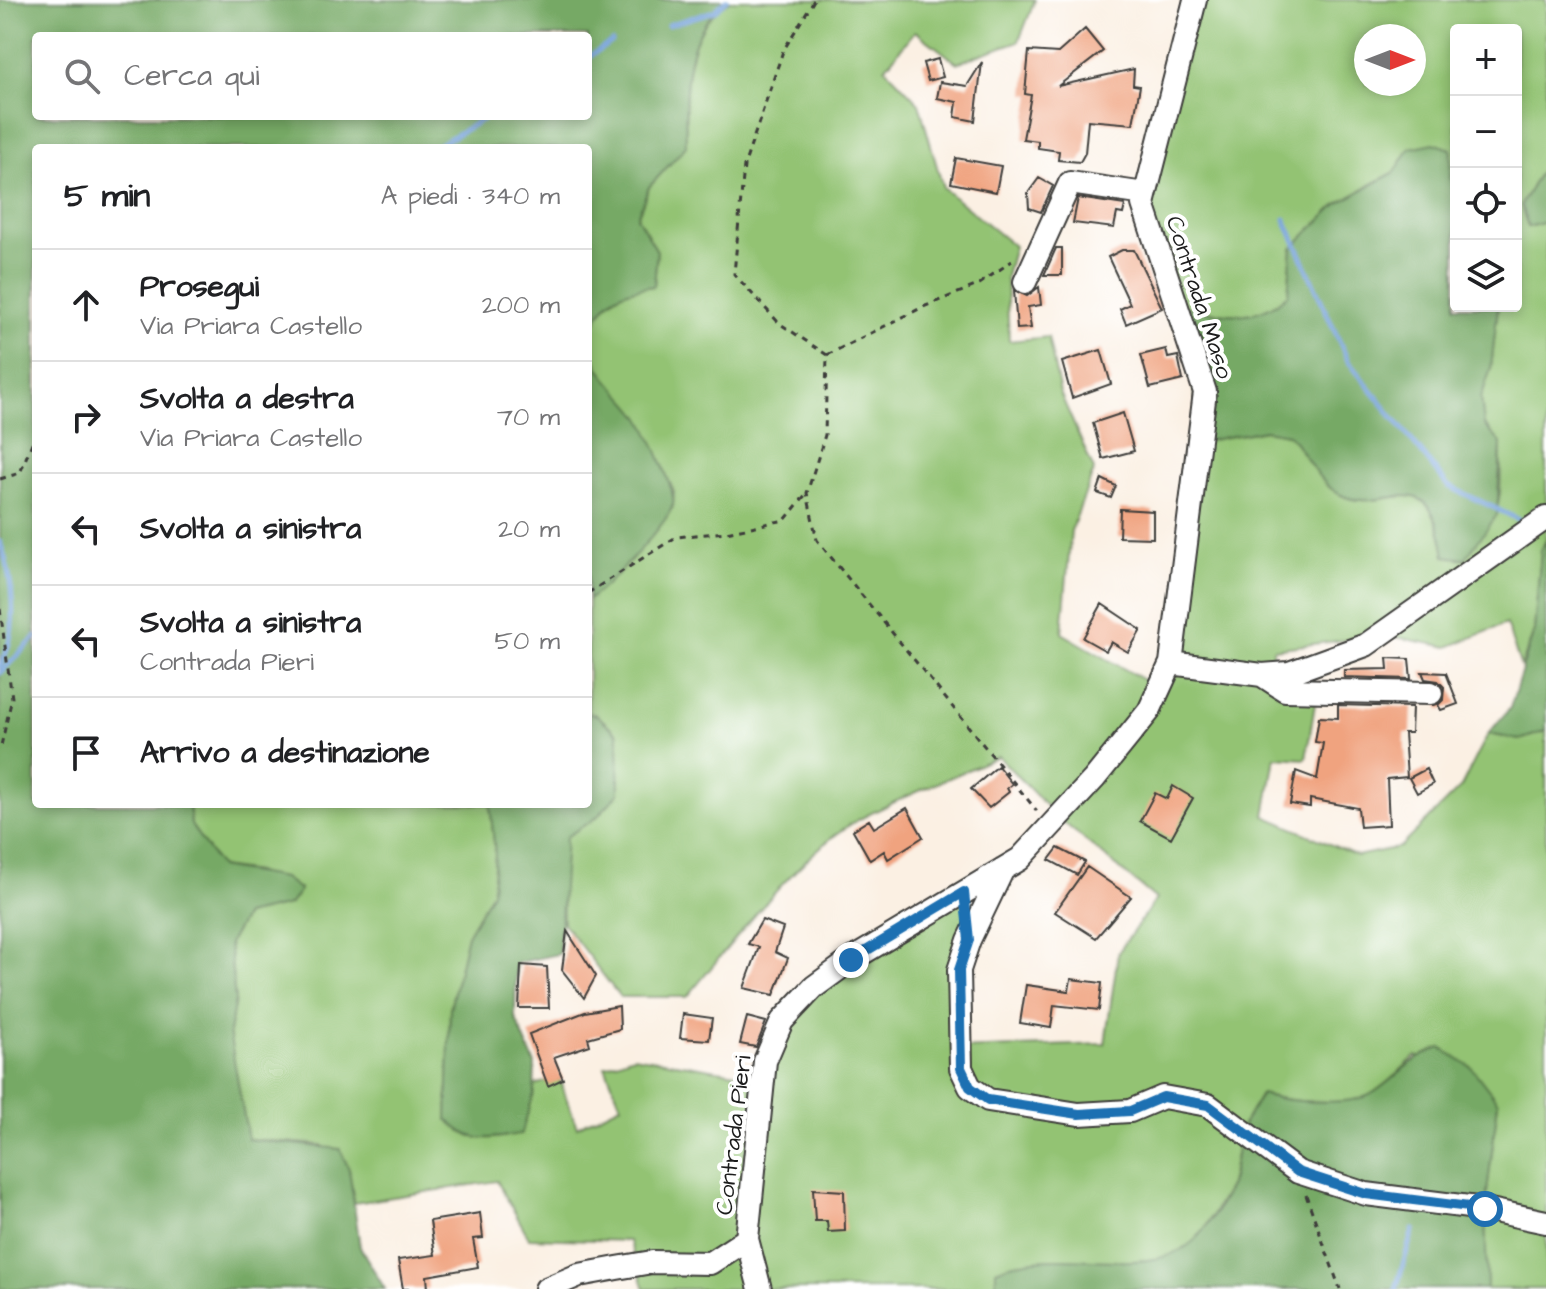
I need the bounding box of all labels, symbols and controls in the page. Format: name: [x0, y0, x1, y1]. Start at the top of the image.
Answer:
north arrow: [1354, 24, 1426, 96]
map controls: [1450, 24, 1522, 312]
button: +: [1450, 24, 1522, 96]
search box: [32, 32, 592, 120]
icon: search: [60, 54, 104, 98]
text: Cerca qui: [124, 55, 259, 97]
button: −: [1450, 96, 1522, 168]
button: locate: [1450, 168, 1522, 240]
text: 5 min: [64, 172, 150, 220]
text: A piedi · 340 m: [381, 178, 560, 214]
street label: Contrada Maso: [1157, 212, 1242, 384]
button: layers: [1450, 240, 1522, 312]
text: Prosegui: [140, 266, 259, 308]
icon: ahead: [64, 283, 108, 327]
text: 200 m: [482, 287, 560, 323]
text: Via Priara Castello: [140, 308, 362, 344]
text: Svolta a destra: [140, 378, 354, 420]
icon: right: [64, 395, 108, 439]
text: 70 m: [497, 399, 560, 435]
text: Via Priara Castello: [140, 420, 362, 456]
icon: left: [64, 507, 108, 551]
text: Svolta a sinistra: [140, 508, 361, 550]
text: 20 m: [498, 511, 560, 547]
text: Svolta a sinistra: [140, 602, 361, 644]
icon: left: [64, 619, 108, 663]
text: 50 m: [495, 623, 560, 659]
text: Contrada Pieri: [140, 644, 314, 680]
icon: arrive: [64, 731, 108, 775]
text: Arrivo a destinazione: [140, 732, 430, 774]
route end: [833, 942, 869, 978]
street label: Contrada Pieri: [707, 1053, 761, 1217]
route start: [1467, 1191, 1503, 1227]

